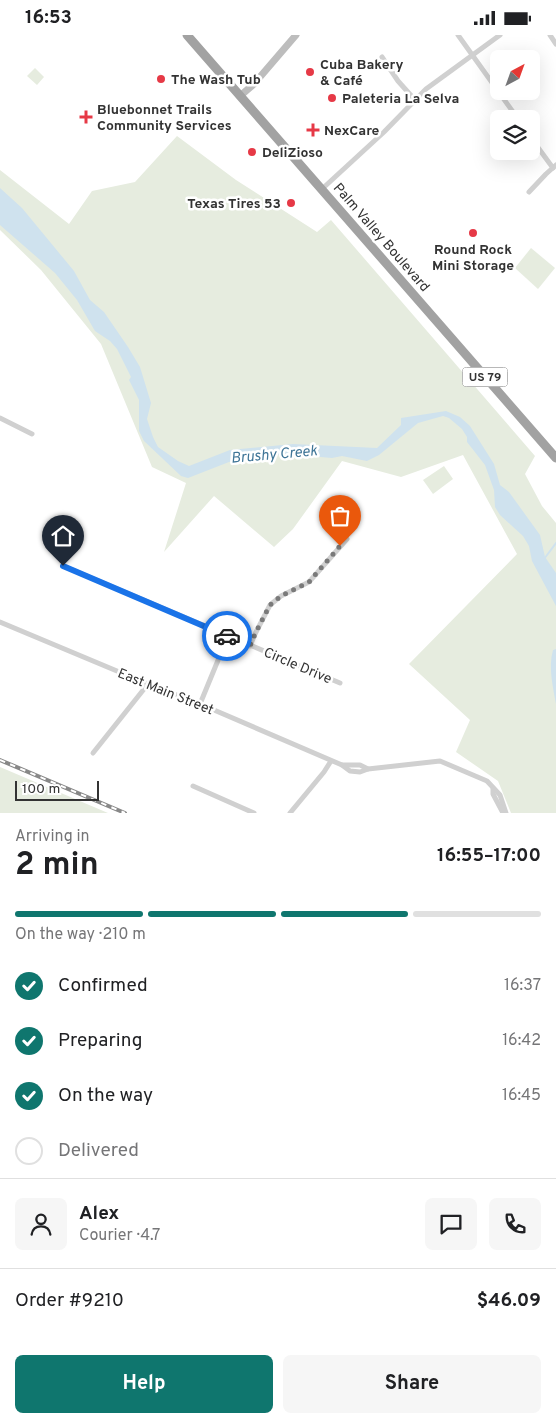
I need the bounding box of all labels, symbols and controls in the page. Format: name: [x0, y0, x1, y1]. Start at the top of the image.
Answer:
text: 16:53: [25, 6, 72, 30]
north arrow: [490, 50, 540, 100]
map controls: [490, 50, 540, 160]
place label: Cuba Bakery & Café: [320, 57, 404, 90]
marker: Cuba Bakery & Café: [304, 66, 316, 78]
place label: The Wash Tub: [171, 72, 261, 89]
marker: The Wash Tub: [155, 73, 167, 85]
place label: Paleteria La Selva: [342, 91, 459, 108]
marker: Paleteria La Selva: [326, 92, 338, 104]
place label: Bluebonnet Trails Community Services: [97, 102, 232, 135]
marker: Bluebonnet Trails Community Services: [79, 110, 93, 124]
button: layers: [490, 110, 540, 160]
marker: NexCare: [306, 123, 320, 137]
place label: NexCare: [324, 123, 380, 140]
place label: DeliZioso: [262, 145, 323, 162]
marker: DeliZioso: [246, 146, 258, 158]
street label: Palm Valley Boulevard: [329, 180, 433, 296]
place label: Texas Tires 53: [187, 196, 281, 213]
marker: Texas Tires 53: [285, 197, 297, 209]
marker: Round Rock Mini Storage: [467, 227, 479, 239]
place label: Round Rock Mini Storage: [432, 242, 514, 275]
road number: US 79: [462, 367, 508, 387]
water label: Brushy Creek: [230, 442, 319, 469]
pin: [319, 495, 361, 546]
icon: bag: [326, 502, 354, 530]
pin: [42, 515, 84, 566]
icon: home: [49, 522, 77, 550]
courier: [202, 611, 252, 661]
icon: car: [213, 622, 241, 650]
street label: Circle Drive: [261, 644, 334, 688]
street label: East Main Street: [115, 665, 216, 719]
scale bar: [15, 778, 99, 801]
text: 100 m: [22, 781, 60, 798]
text: Arriving in: [15, 827, 90, 847]
text: 16:55–17:00: [437, 844, 541, 868]
text: 2 min: [15, 846, 99, 886]
text: On the way · 210 m: [15, 925, 146, 945]
icon: check: [15, 972, 43, 1000]
text: Confirmed: [58, 974, 148, 998]
text: 16:37: [504, 976, 541, 996]
icon: check: [15, 1027, 43, 1055]
text: Preparing: [58, 1029, 142, 1053]
text: 16:42: [502, 1031, 541, 1051]
icon: check: [15, 1082, 43, 1110]
text: On the way: [58, 1084, 153, 1108]
text: 16:45: [502, 1086, 541, 1106]
text: Delivered: [58, 1139, 139, 1163]
button: person: [15, 1198, 67, 1250]
button: chat: [425, 1198, 477, 1250]
button: phone: [489, 1198, 541, 1250]
text: Alex: [79, 1202, 119, 1226]
text: Courier · 4.7: [79, 1226, 160, 1246]
text: Order #9210: [15, 1289, 124, 1313]
text: $46.09: [477, 1289, 541, 1313]
button: Help: [15, 1355, 273, 1413]
button: Share: [283, 1355, 541, 1413]

